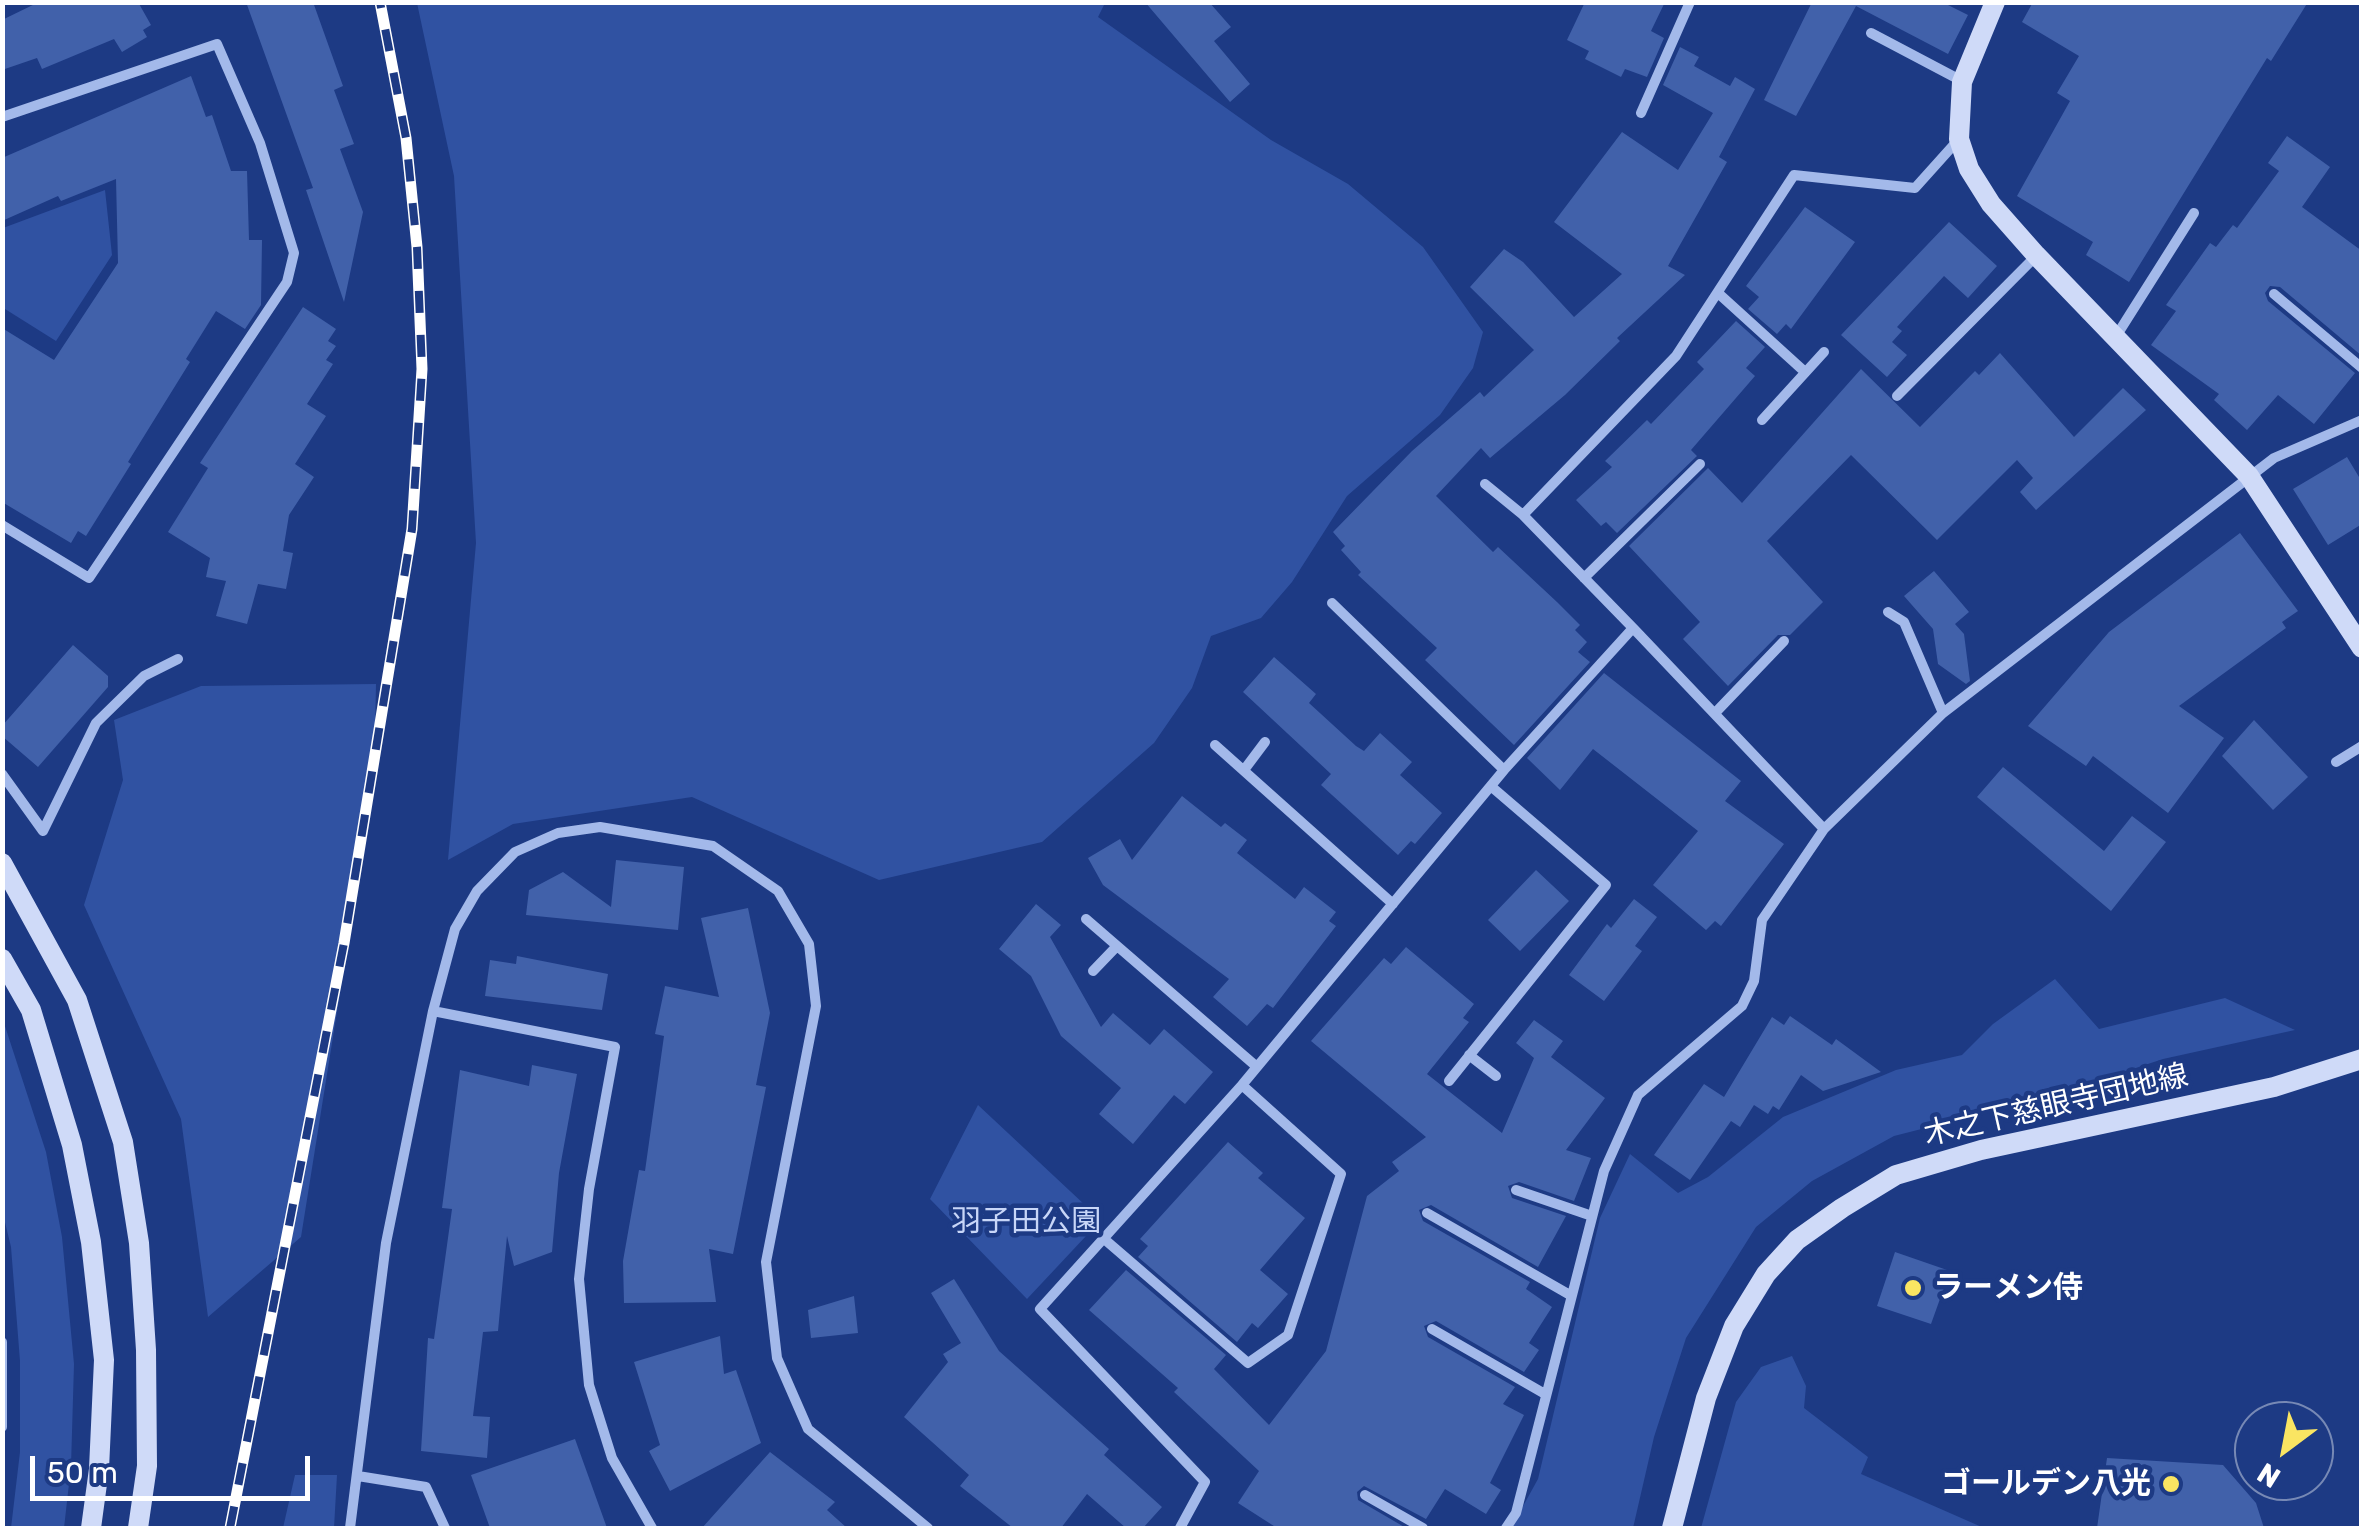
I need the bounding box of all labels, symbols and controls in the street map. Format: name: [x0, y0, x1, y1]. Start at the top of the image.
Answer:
street label: 木之下慈眼寺団地線: [1920, 1058, 2192, 1154]
park label: 羽子田公園: [951, 1204, 1101, 1240]
place label: ラーメン侍: [1933, 1270, 2083, 1306]
marker: ラーメン侍: [1902, 1277, 1924, 1299]
north arrow: [2234, 1401, 2334, 1501]
scale bar: [35, 1436, 315, 1498]
text: 50 m: [47, 1455, 118, 1491]
text: N: [2252, 1456, 2286, 1495]
place label: ゴールデン八光: [1941, 1466, 2151, 1502]
marker: ゴールデン八光: [2160, 1473, 2182, 1495]

